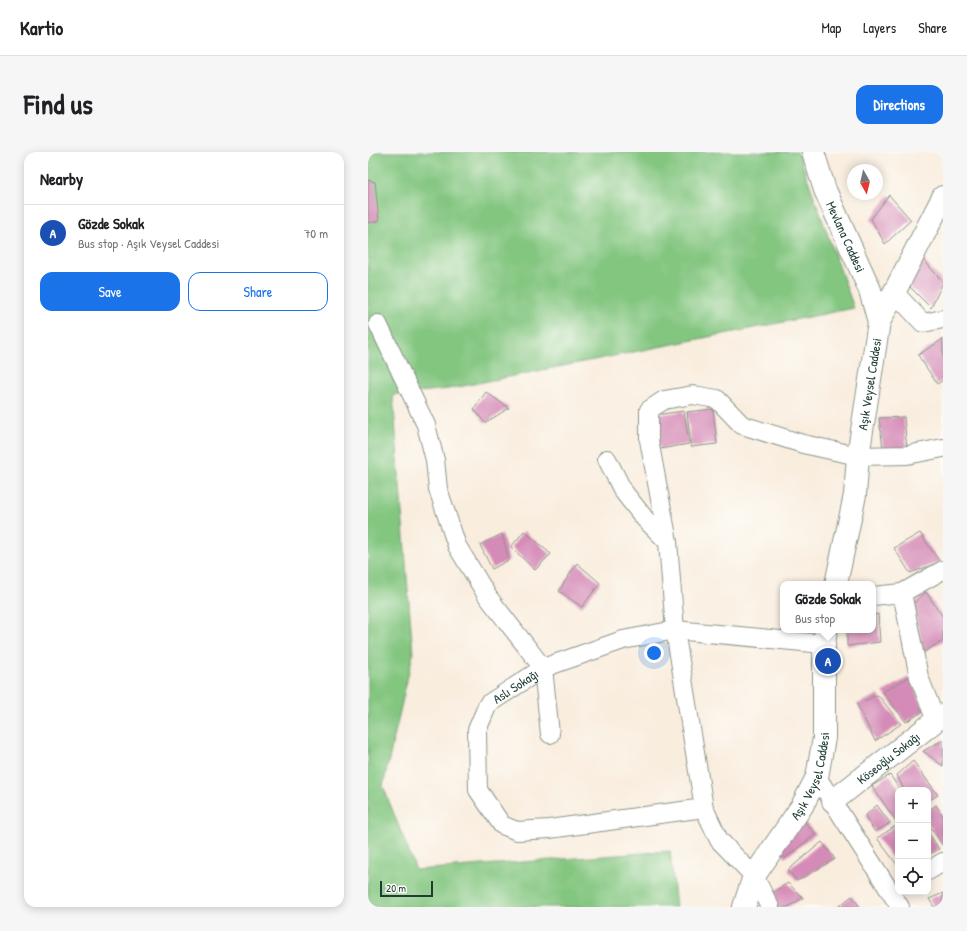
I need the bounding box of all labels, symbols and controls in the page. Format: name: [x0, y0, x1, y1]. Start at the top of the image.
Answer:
text: Kartio: [20, 15, 63, 41]
text: Map: [821, 18, 841, 37]
text: Layers: [863, 18, 896, 37]
text: Share: [918, 18, 947, 37]
text: Find us: [24, 85, 93, 123]
button: Directions: [856, 85, 943, 124]
north arrow: [847, 164, 883, 200]
text: Nearby: [40, 167, 83, 190]
street label: Mevlana Caddesi: [822, 198, 870, 275]
text: Gözde Sokak: [78, 213, 144, 234]
text: A: [50, 224, 56, 242]
text: 70 m: [304, 224, 328, 242]
text: Bus stop · Aşık Veysel Caddesi: [78, 234, 219, 252]
button: Save: [40, 272, 180, 311]
button: Share: [188, 272, 328, 311]
street label: Aşık Veysel Caddesi: [853, 337, 885, 431]
popup: [780, 581, 876, 633]
text: Gözde Sokak: [795, 588, 861, 609]
text: Bus stop: [795, 609, 835, 627]
your location: [644, 643, 664, 663]
pin: A: [815, 646, 841, 676]
street label: Aslı Sokağı: [489, 665, 542, 708]
street label: Köseoğlu Sokağı: [853, 728, 923, 788]
street label: Aşık Veysel Caddesi: [786, 732, 833, 823]
map controls: [895, 787, 931, 895]
button: +: [895, 787, 931, 823]
button: −: [895, 823, 931, 859]
button: locate: [895, 859, 931, 895]
scale bar: [380, 879, 433, 898]
text: 20 m: [386, 881, 406, 895]

